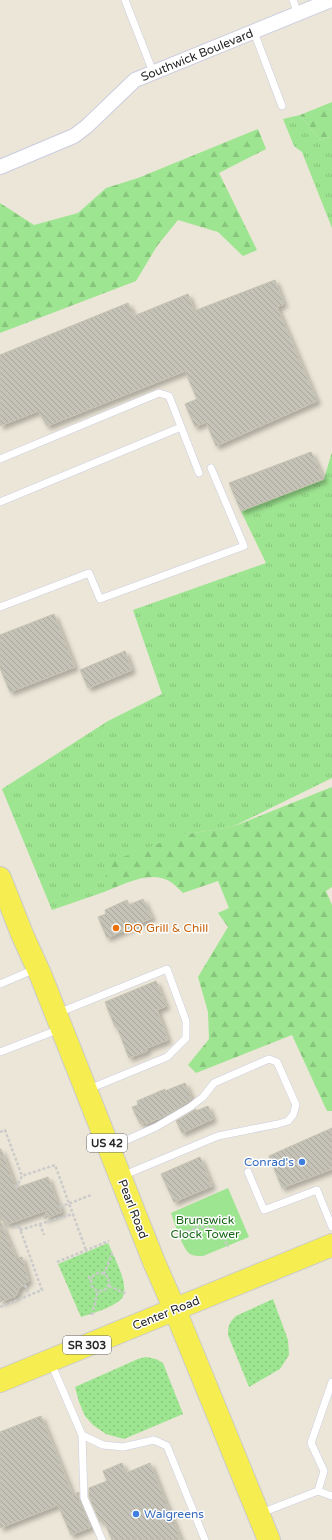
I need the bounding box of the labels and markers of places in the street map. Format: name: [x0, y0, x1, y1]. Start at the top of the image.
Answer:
place label: DQ Grill & Chill: [124, 921, 208, 935]
marker: DQ Grill & Chill: [111, 923, 121, 933]
place label: Conrad's: [244, 1155, 294, 1169]
marker: Conrad's: [297, 1157, 307, 1167]
place label: Walgreens: [144, 1507, 204, 1521]
marker: Walgreens: [131, 1509, 141, 1519]

